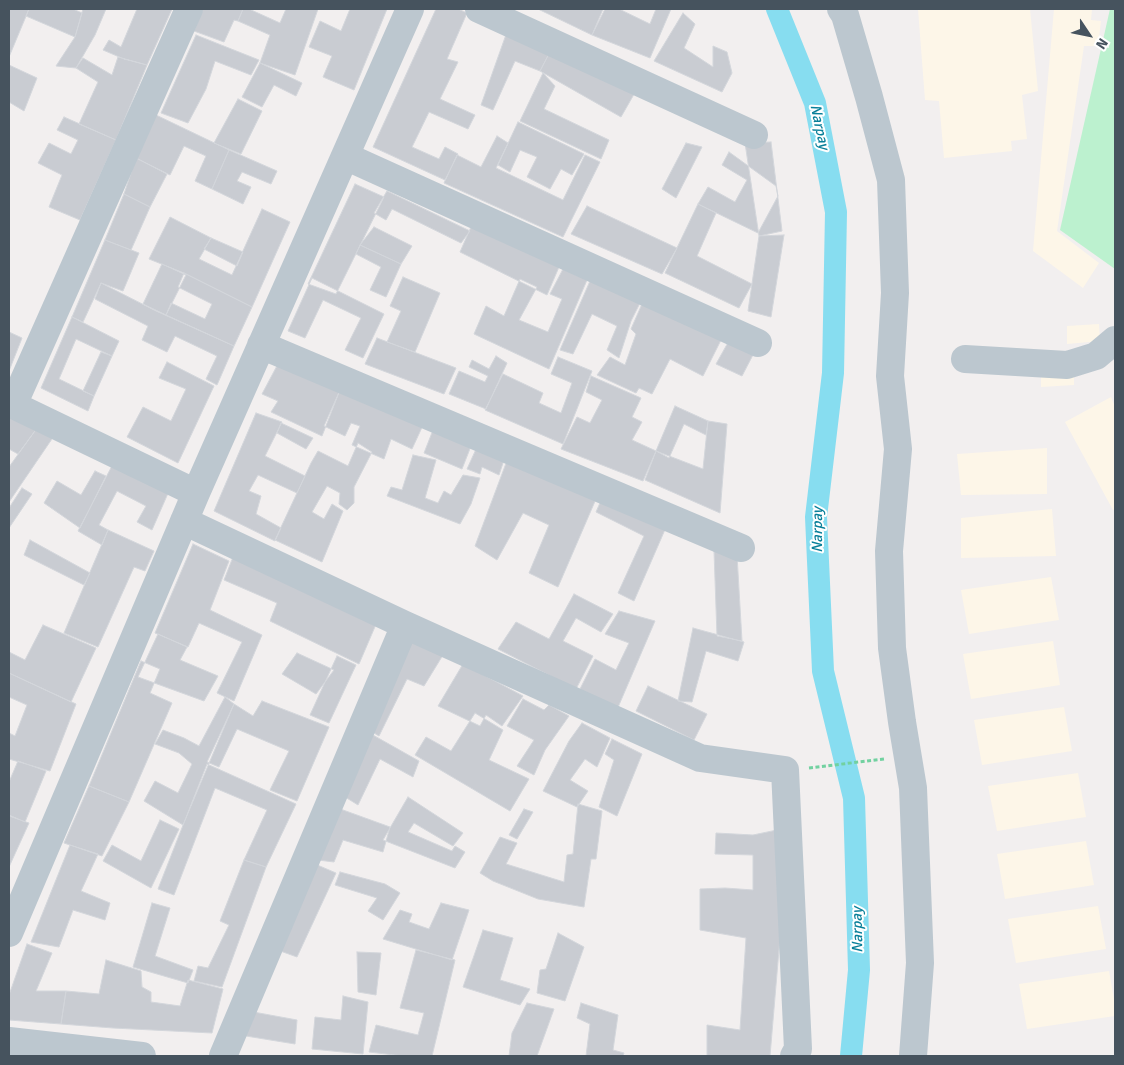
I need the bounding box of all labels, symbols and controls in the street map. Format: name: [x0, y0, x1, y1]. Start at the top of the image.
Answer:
north arrow: [1064, 10, 1114, 60]
text: N: [1092, 35, 1112, 52]
water label: Narpay: [805, 103, 833, 151]
water label: Narpay: [809, 507, 827, 553]
water label: Narpay: [849, 907, 867, 953]

